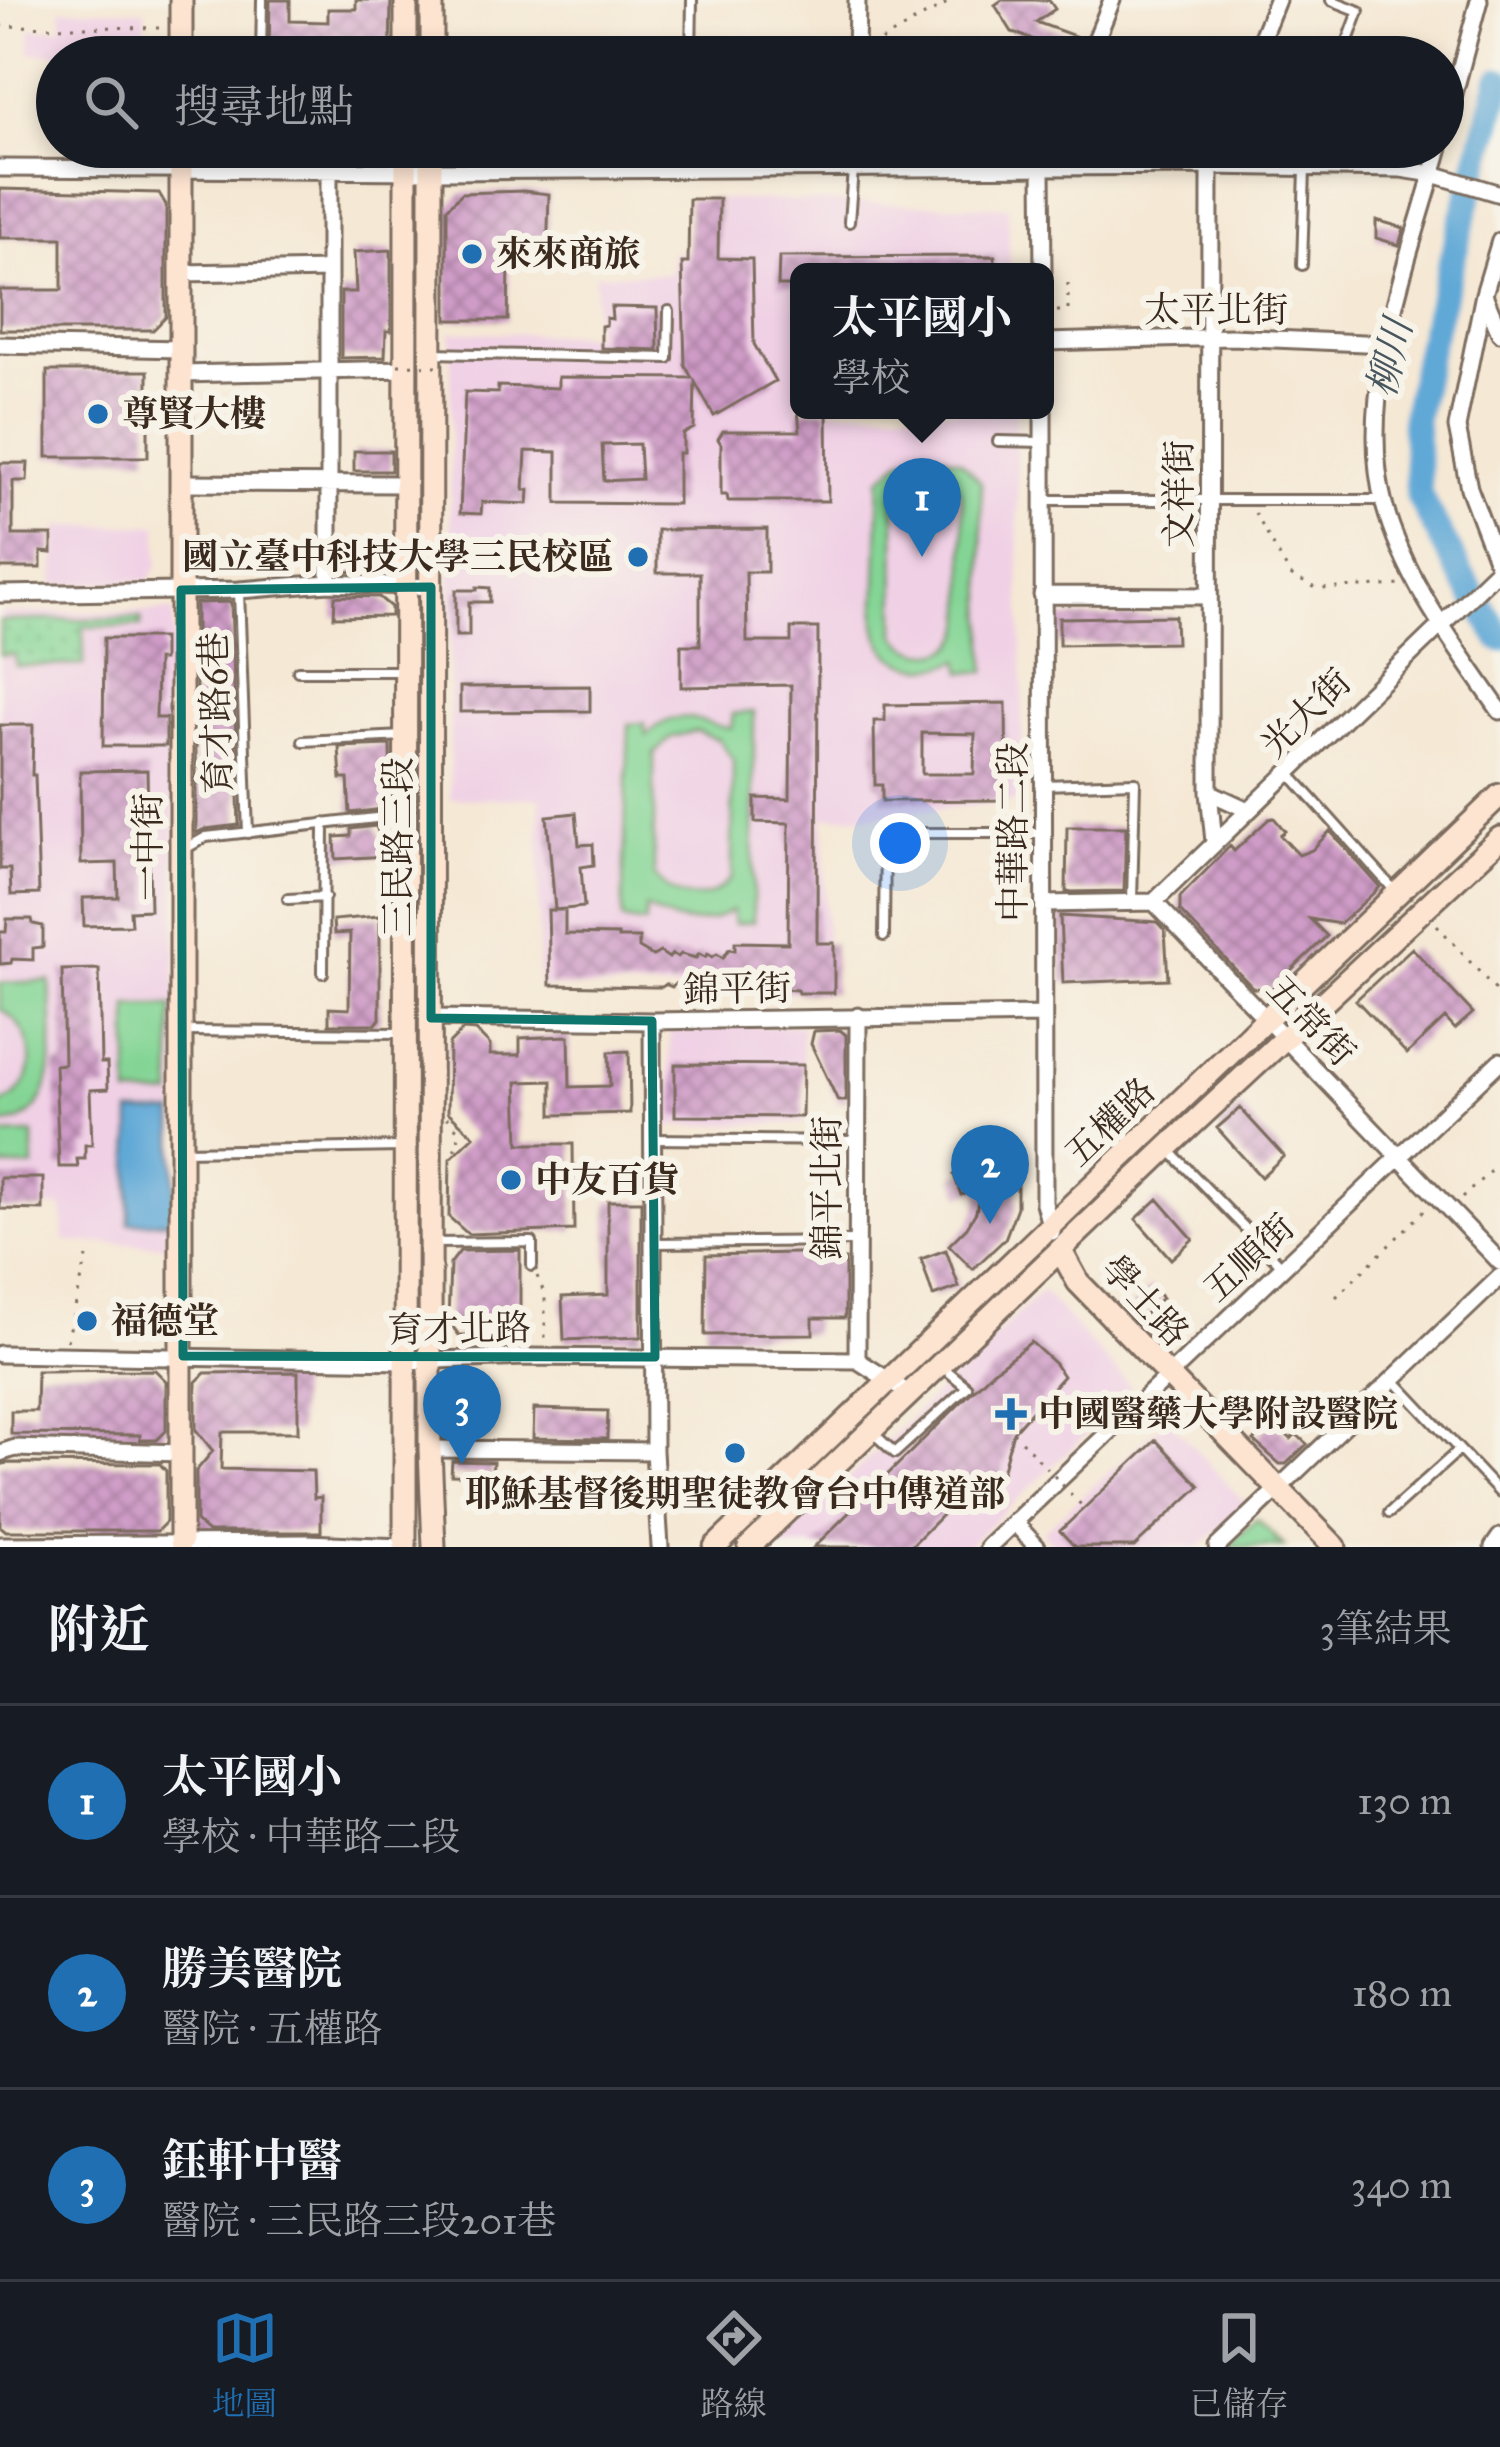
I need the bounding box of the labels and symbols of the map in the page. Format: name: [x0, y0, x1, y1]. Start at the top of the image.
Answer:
place label: 來來商旅: [496, 232, 640, 276]
marker: 來來商旅: [459, 241, 485, 267]
street label: 太平北街: [1144, 288, 1288, 332]
water label: 柳川: [1357, 310, 1424, 402]
place label: 尊賢大樓: [122, 392, 266, 436]
marker: 尊賢大樓: [85, 401, 111, 427]
street label: 文祥街: [1157, 440, 1201, 548]
pin: 1: [883, 458, 961, 557]
place label: 國立臺中科技大學三民校區: [182, 535, 614, 579]
marker: 國立臺中科技大學三民校區: [625, 544, 651, 570]
street label: 育才路6巷: [191, 631, 241, 795]
street label: 光大街: [1252, 660, 1360, 766]
street label: 中華路二段: [991, 742, 1035, 922]
street label: 三民路三段: [376, 757, 420, 937]
street label: 一中街: [126, 793, 170, 901]
your location: [870, 813, 930, 873]
street label: 錦平街: [683, 966, 791, 1012]
street label: 五常街: [1258, 967, 1364, 1075]
street label: 五權路: [1056, 1069, 1164, 1175]
street label: 錦平北街: [805, 1116, 849, 1260]
pin: 2: [951, 1125, 1029, 1224]
place label: 中友百貨: [535, 1158, 679, 1202]
marker: 中友百貨: [498, 1167, 524, 1193]
street label: 五順街: [1194, 1205, 1304, 1311]
street label: 學士路: [1092, 1246, 1198, 1356]
place label: 福德堂: [111, 1299, 219, 1343]
street label: 育才北路: [387, 1306, 531, 1352]
marker: 福德堂: [74, 1308, 100, 1334]
pin: 3: [423, 1365, 501, 1464]
place label: 中國醫藥大學附設醫院: [1038, 1392, 1398, 1436]
marker: 中國醫藥大學附設醫院: [995, 1398, 1027, 1430]
marker: 耶穌基督後期聖徒教會台中傳道部: [722, 1440, 748, 1466]
place label: 耶穌基督後期聖徒教會台中傳道部: [465, 1472, 1005, 1516]

